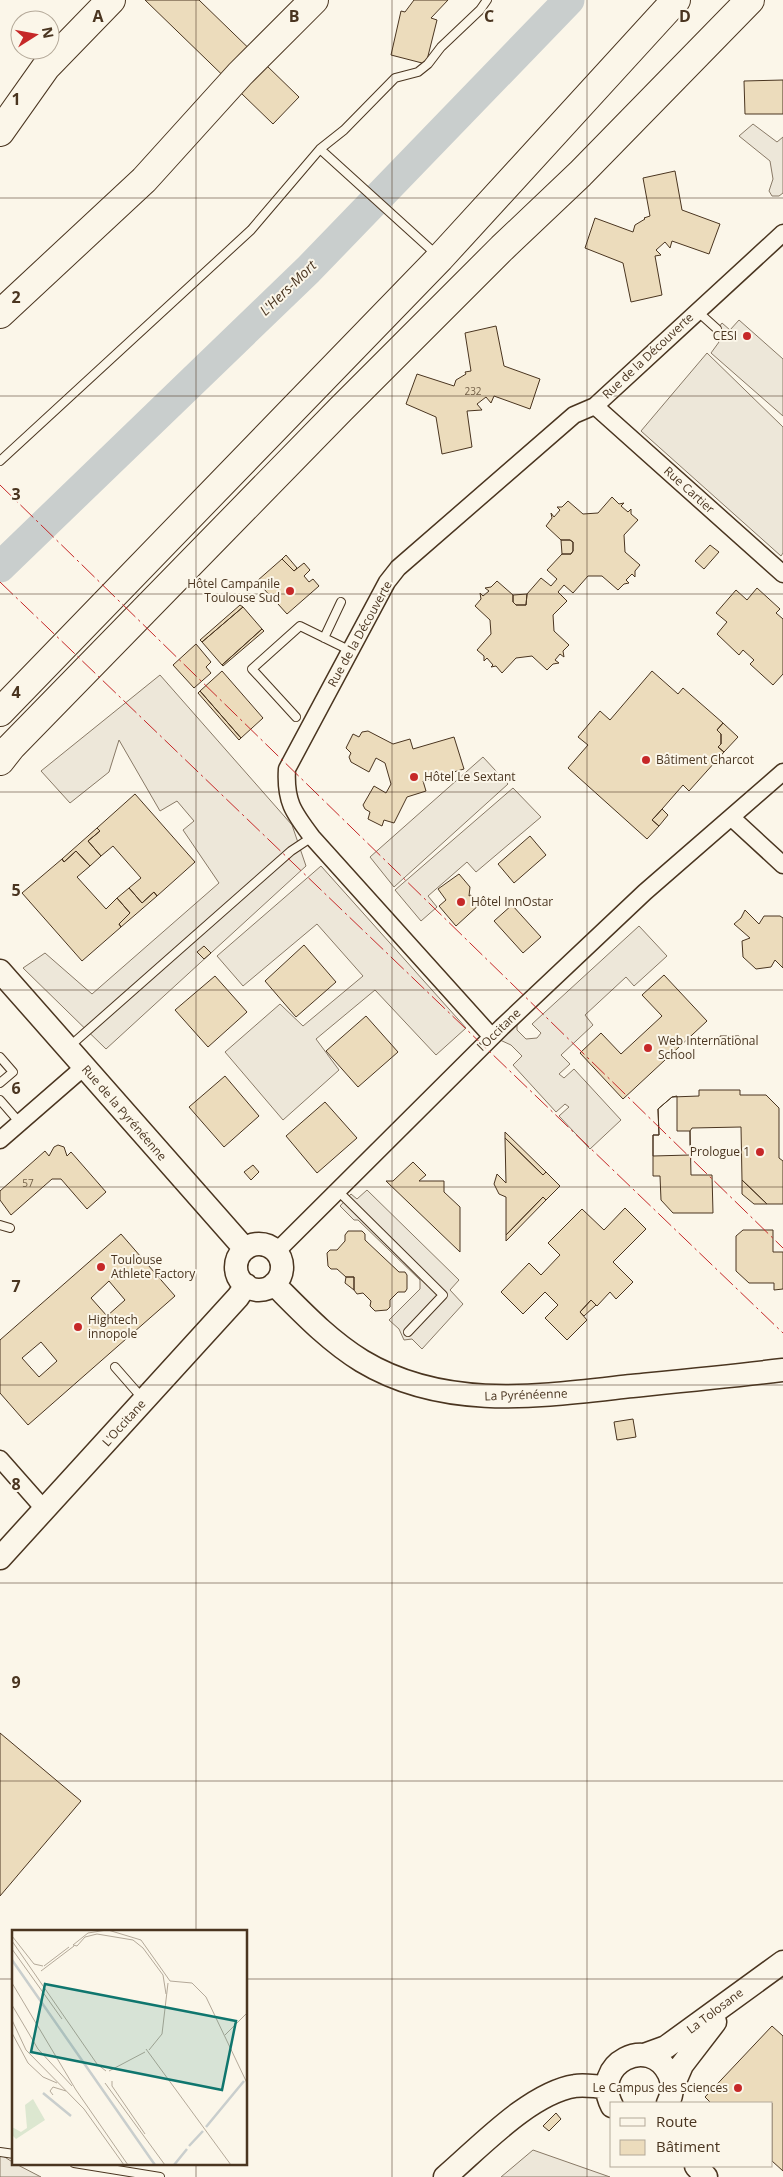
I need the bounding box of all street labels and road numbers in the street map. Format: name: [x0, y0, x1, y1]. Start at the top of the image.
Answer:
street label: Rue de la Découverte: [598, 309, 697, 402]
street label: Rue Cartier: [660, 462, 718, 517]
street label: Rue de la Découverte: [323, 577, 396, 690]
street label: l'Occitane: [473, 1004, 524, 1055]
street label: Rue de la Pyrénéenne: [78, 1061, 171, 1164]
street label: La Pyrénéenne: [484, 1385, 568, 1404]
street label: L'Occitane: [98, 1395, 149, 1450]
street label: La Tolosane: [683, 1984, 747, 2037]

